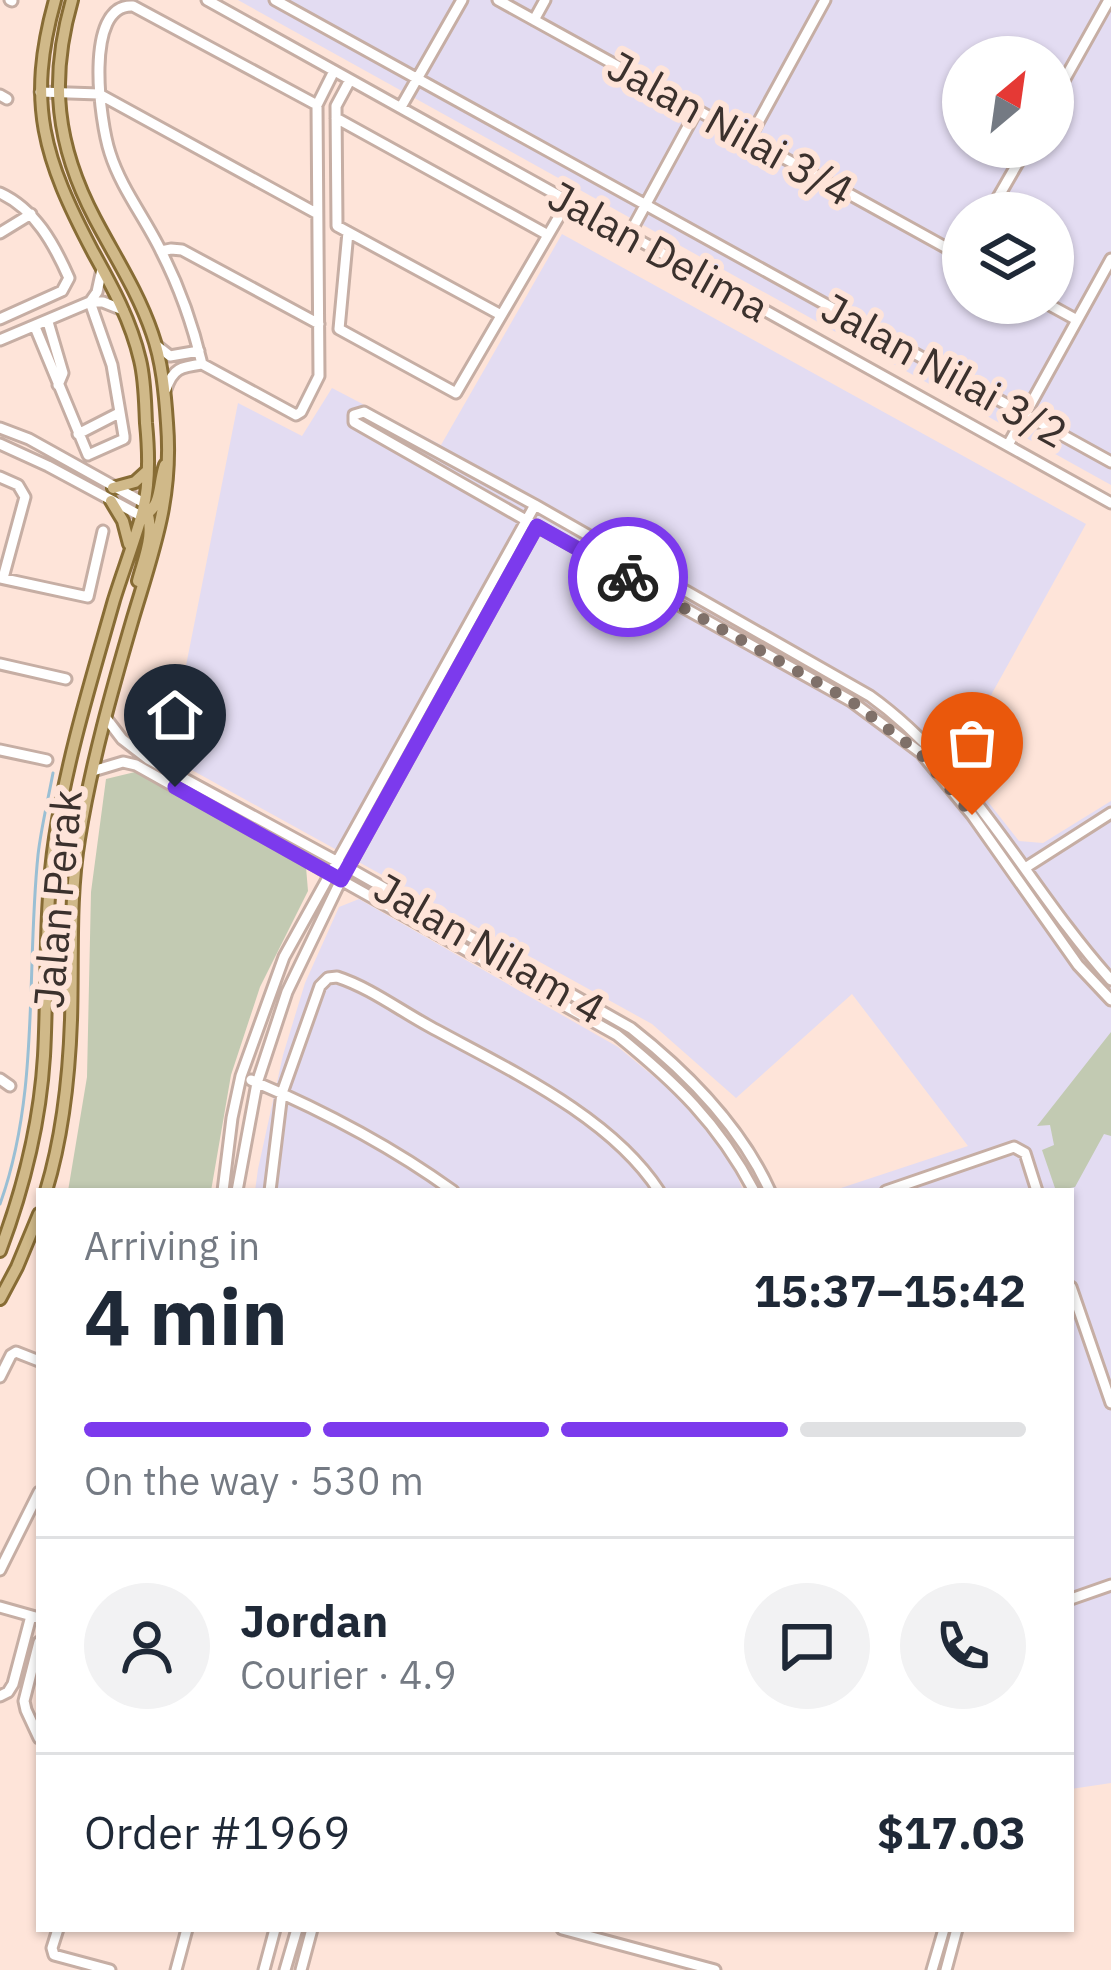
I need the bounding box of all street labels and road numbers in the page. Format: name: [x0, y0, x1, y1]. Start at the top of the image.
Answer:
street label: Jalan Nilai 3/4: [599, 38, 863, 218]
street label: Jalan Delima: [539, 168, 779, 334]
street label: Jalan Nilai 3/2: [813, 280, 1077, 460]
street label: Jalan Perak: [20, 788, 94, 1010]
street label: Jalan Nilam 4: [365, 860, 615, 1036]

